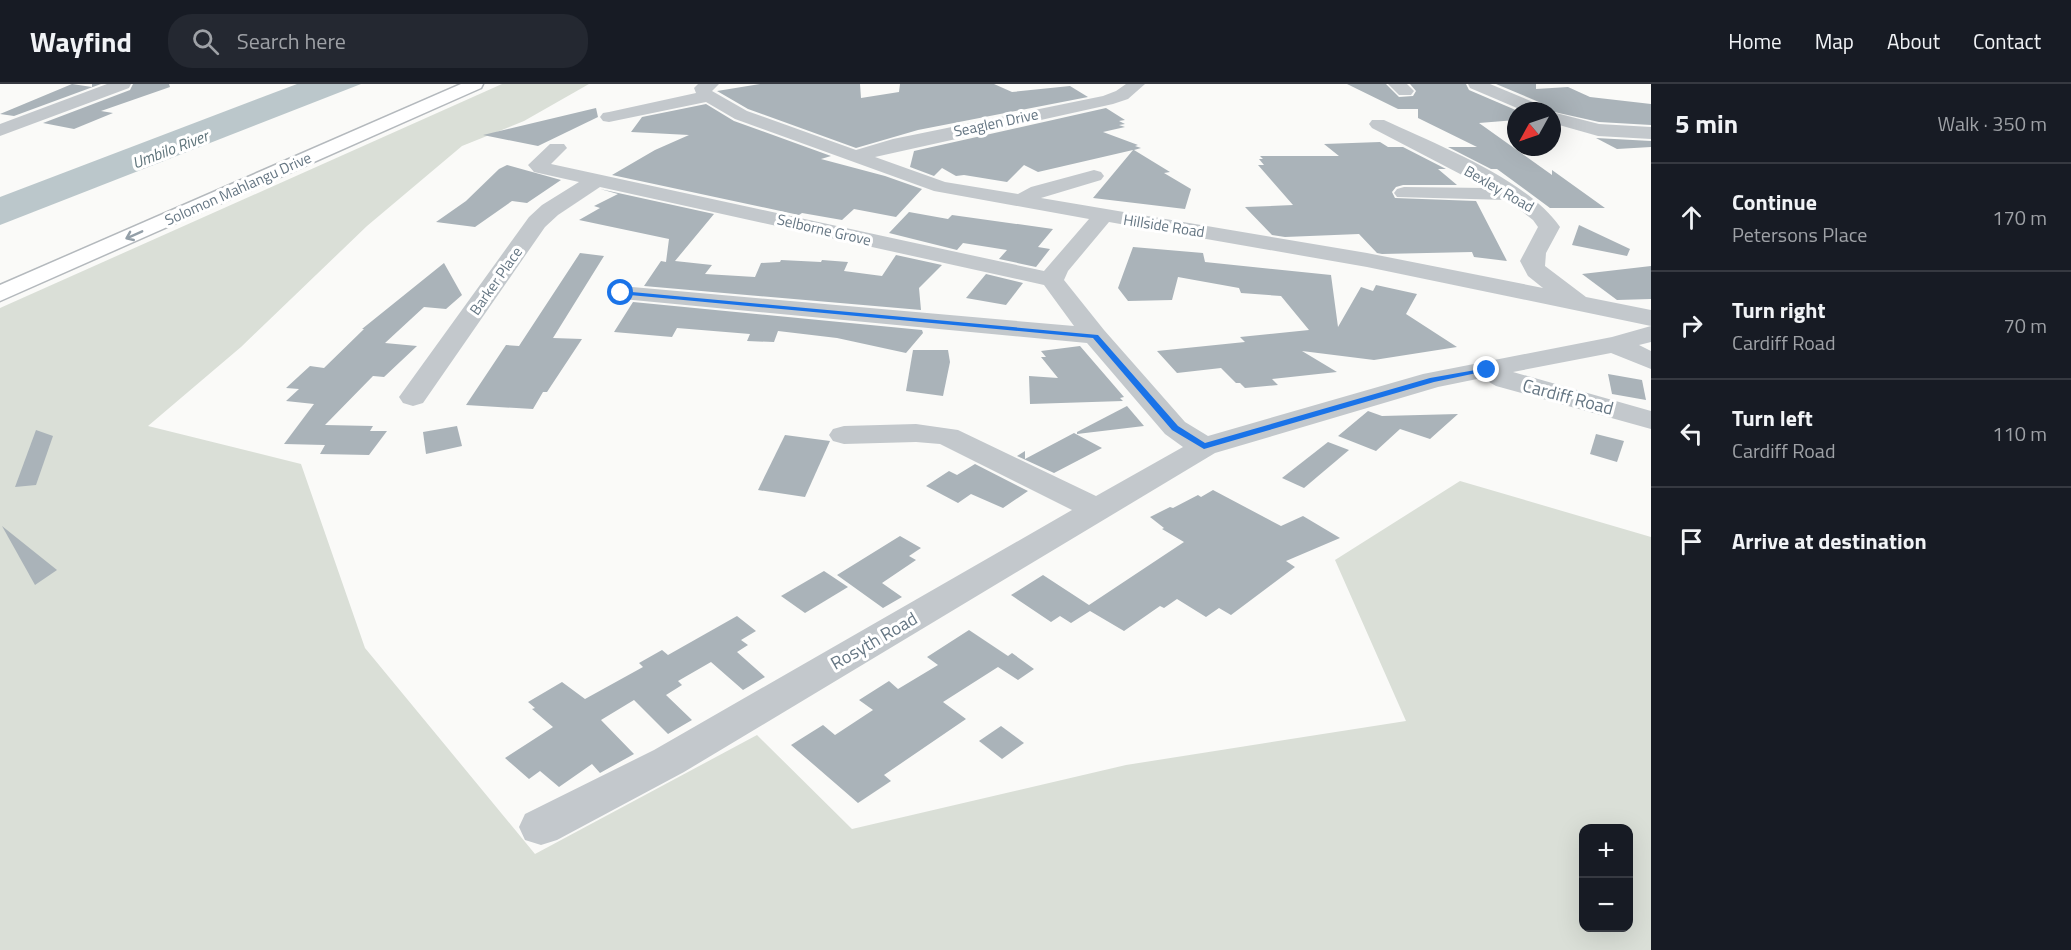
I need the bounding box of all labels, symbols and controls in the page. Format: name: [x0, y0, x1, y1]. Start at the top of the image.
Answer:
search box: [168, 14, 588, 68]
text: Wayfind: [30, 20, 132, 63]
text: Search here: [237, 24, 346, 58]
icon: search: [189, 25, 222, 58]
text: Home: [1728, 25, 1782, 57]
text: Map: [1815, 25, 1854, 57]
text: About: [1887, 25, 1940, 57]
text: Contact: [1973, 25, 2041, 57]
street label: Seaglen Drive: [951, 102, 1040, 143]
north arrow: [1507, 102, 1561, 156]
text: 5 min: [1675, 104, 1738, 143]
text: Walk · 350 m: [1938, 108, 2047, 139]
water label: Umbilo River: [128, 123, 213, 175]
street label: Solomon Mahlangu Drive: [161, 146, 315, 231]
street label: Bexley Road: [1460, 159, 1539, 218]
text: Continue: [1732, 185, 1817, 219]
icon: ahead: [1675, 201, 1708, 234]
text: 170 m: [1992, 202, 2047, 233]
street label: Selborne Grove: [775, 208, 873, 251]
street label: Hillside Road: [1122, 208, 1206, 243]
text: Petersons Place: [1732, 219, 1867, 250]
one-way arrow: [125, 230, 143, 241]
street label: Barker Place: [464, 242, 528, 320]
route start: [607, 279, 633, 305]
text: Turn right: [1732, 293, 1826, 327]
icon: right: [1675, 309, 1708, 342]
text: 70 m: [2003, 310, 2047, 341]
text: Cardiff Road: [1732, 327, 1835, 358]
route end: [1473, 356, 1499, 382]
street label: Cardiff Road: [1520, 371, 1617, 422]
text: Turn left: [1732, 401, 1813, 435]
icon: left: [1675, 417, 1708, 450]
text: 110 m: [1992, 418, 2047, 449]
text: Cardiff Road: [1732, 435, 1835, 466]
text: Arrive at destination: [1732, 524, 1927, 558]
icon: arrive: [1675, 525, 1708, 558]
street label: Rosyth Road: [825, 605, 922, 676]
map controls: [1579, 824, 1633, 932]
button: +: [1579, 824, 1633, 878]
button: −: [1579, 878, 1633, 932]

